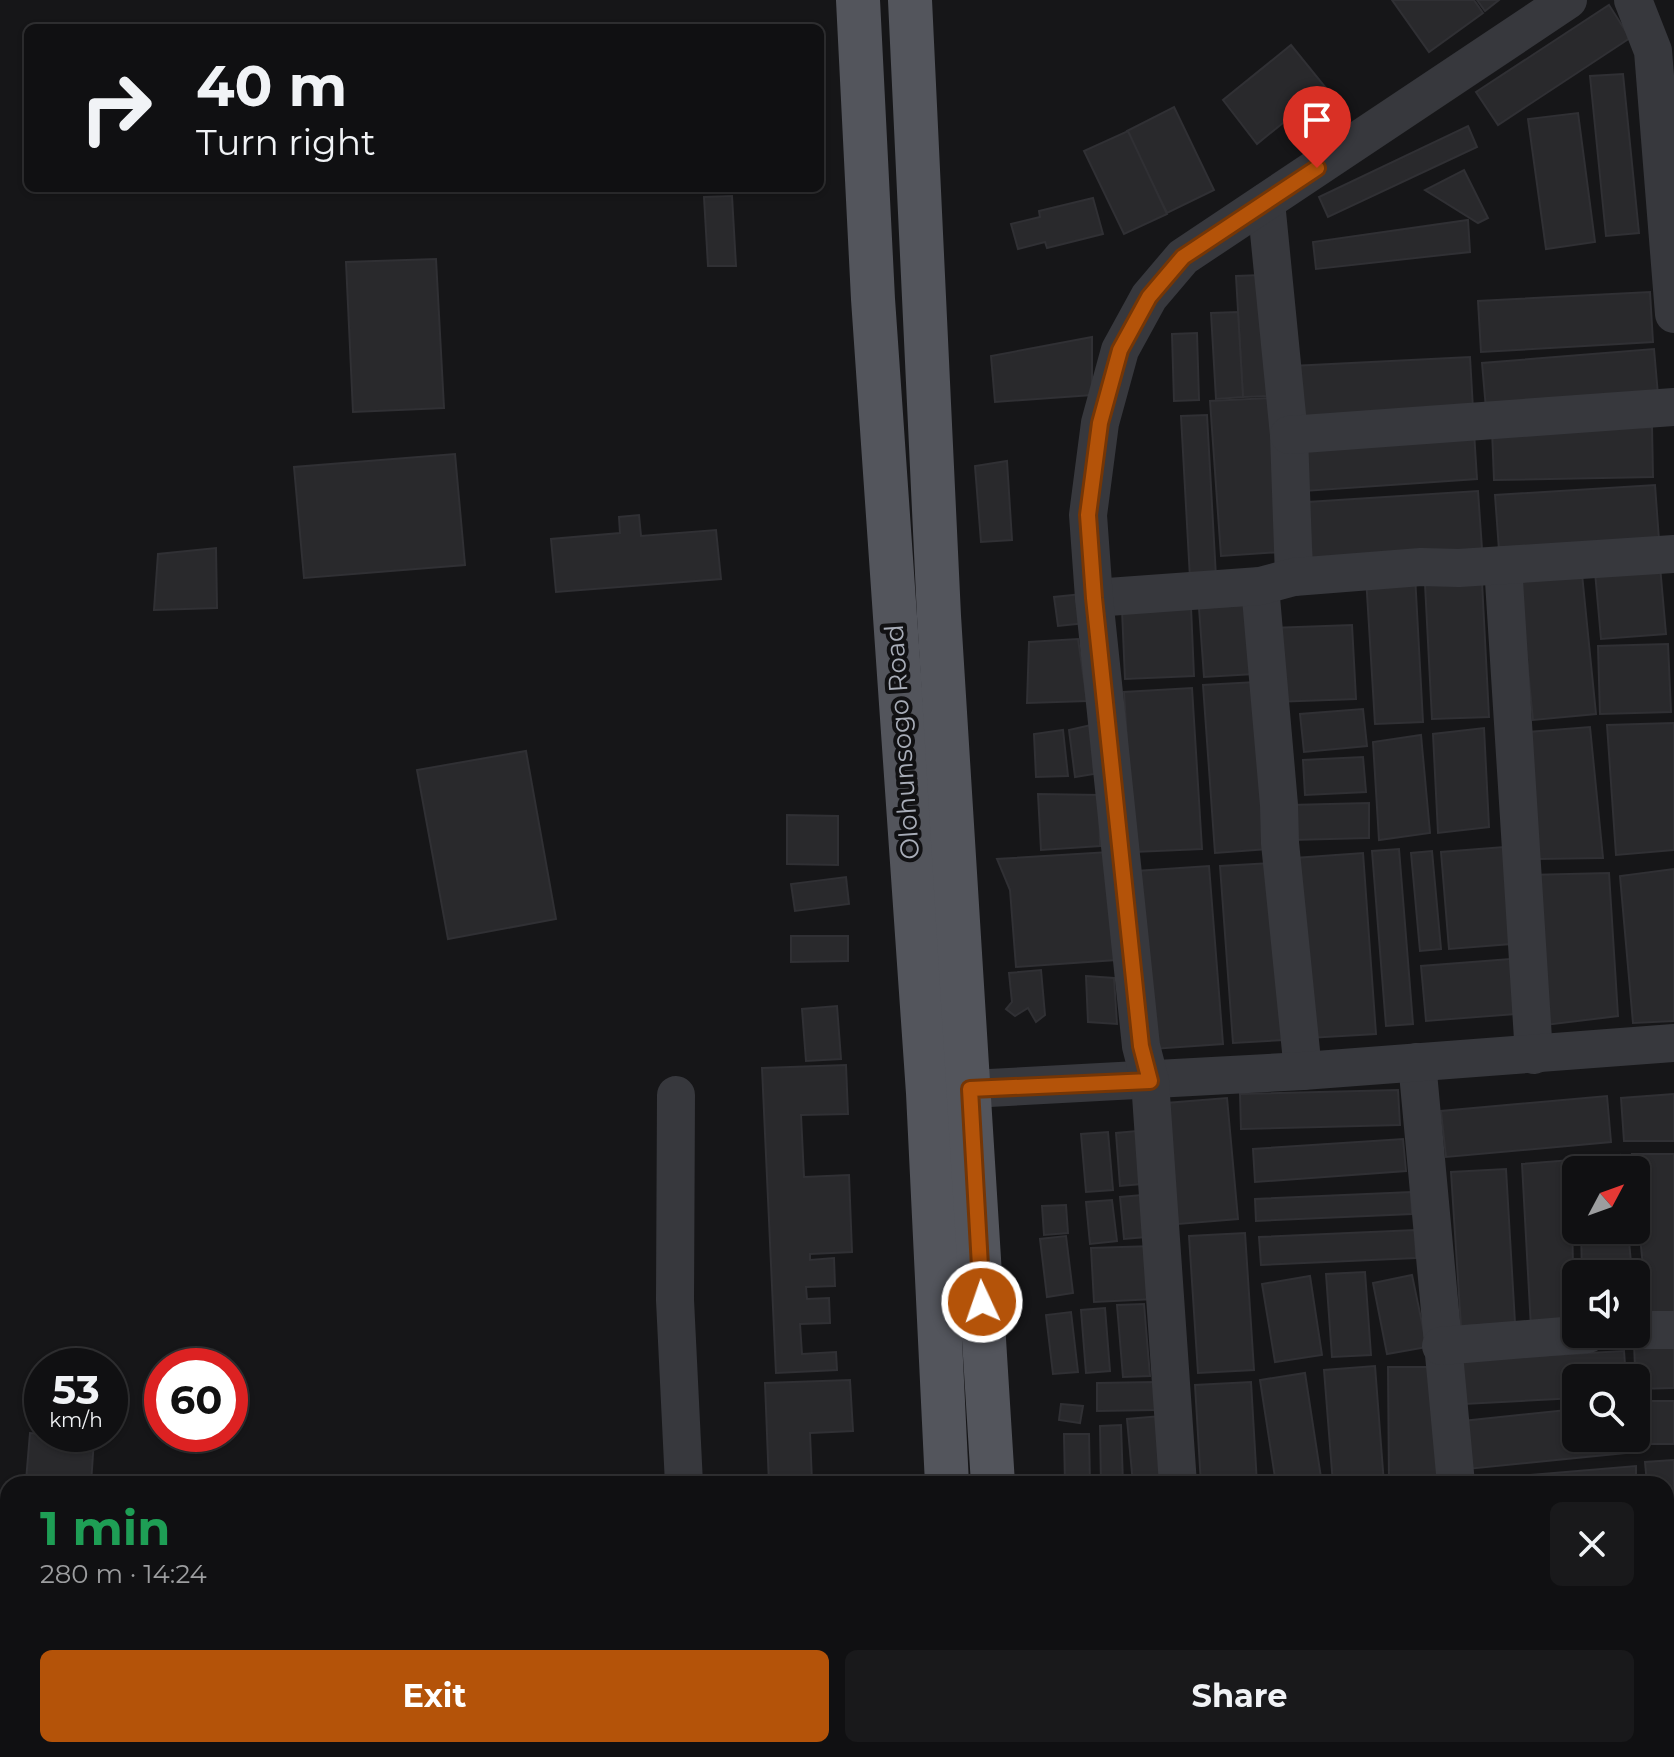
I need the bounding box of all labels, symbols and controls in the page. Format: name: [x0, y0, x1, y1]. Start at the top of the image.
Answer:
text: 40 m: [196, 52, 347, 120]
icon: right: [64, 56, 168, 160]
pin: [1283, 86, 1351, 168]
icon: arrive: [1295, 98, 1339, 142]
text: Turn right: [196, 120, 376, 164]
street label: Olohunsogo Road: [878, 623, 926, 861]
north arrow: [1562, 1156, 1650, 1244]
map controls: [1562, 1156, 1650, 1452]
position arrow: [940, 1260, 1024, 1344]
button: sound: [1562, 1260, 1650, 1348]
speed limit sign: 60: [144, 1348, 248, 1452]
button: search: [1562, 1364, 1650, 1452]
text: 53: [52, 1365, 100, 1414]
text: km/h: [49, 1408, 103, 1432]
text: 1 min: [40, 1499, 170, 1557]
button: close: [1550, 1502, 1634, 1586]
text: 280 m · 14:24: [40, 1558, 207, 1590]
button: Exit: [40, 1650, 829, 1742]
button: Share: [845, 1650, 1634, 1742]

